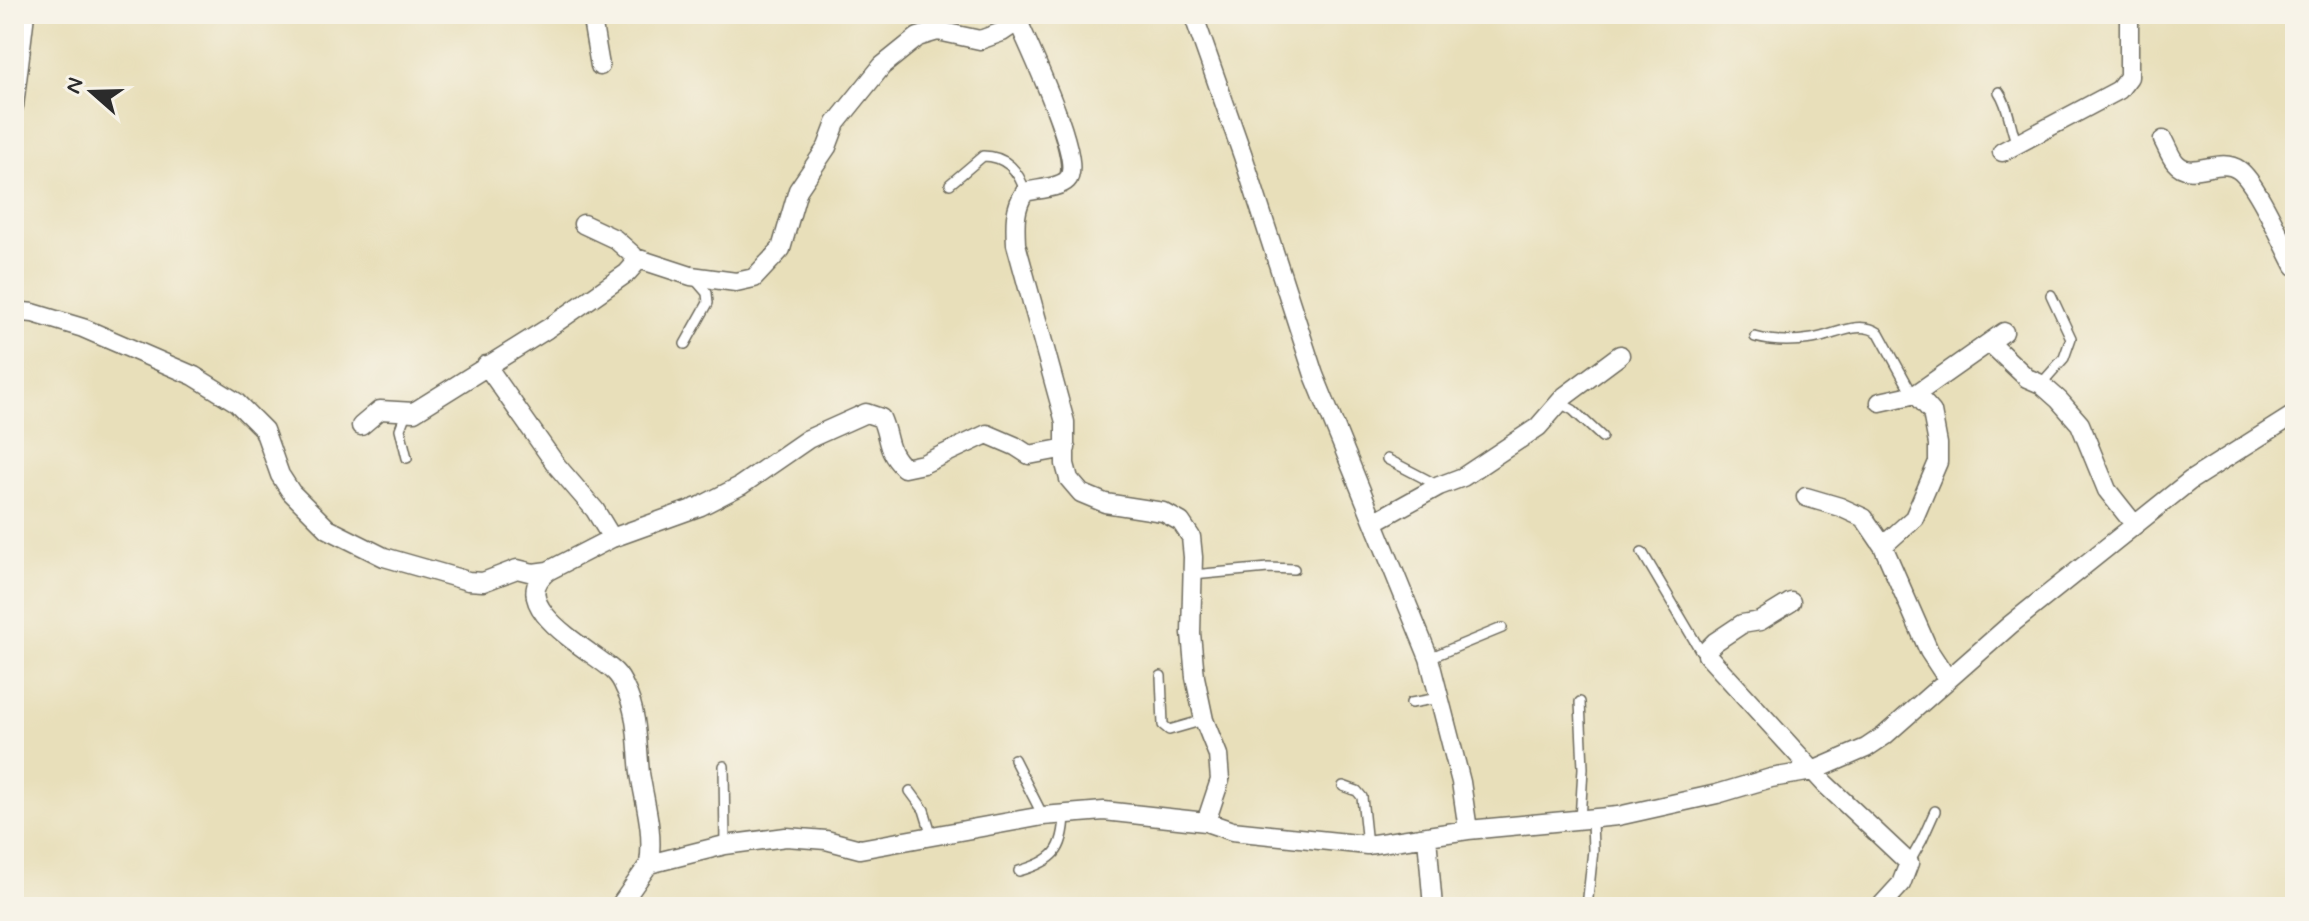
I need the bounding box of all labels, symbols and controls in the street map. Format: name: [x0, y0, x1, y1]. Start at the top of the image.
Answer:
north arrow: [52, 52, 132, 132]
text: N: [59, 74, 91, 98]

